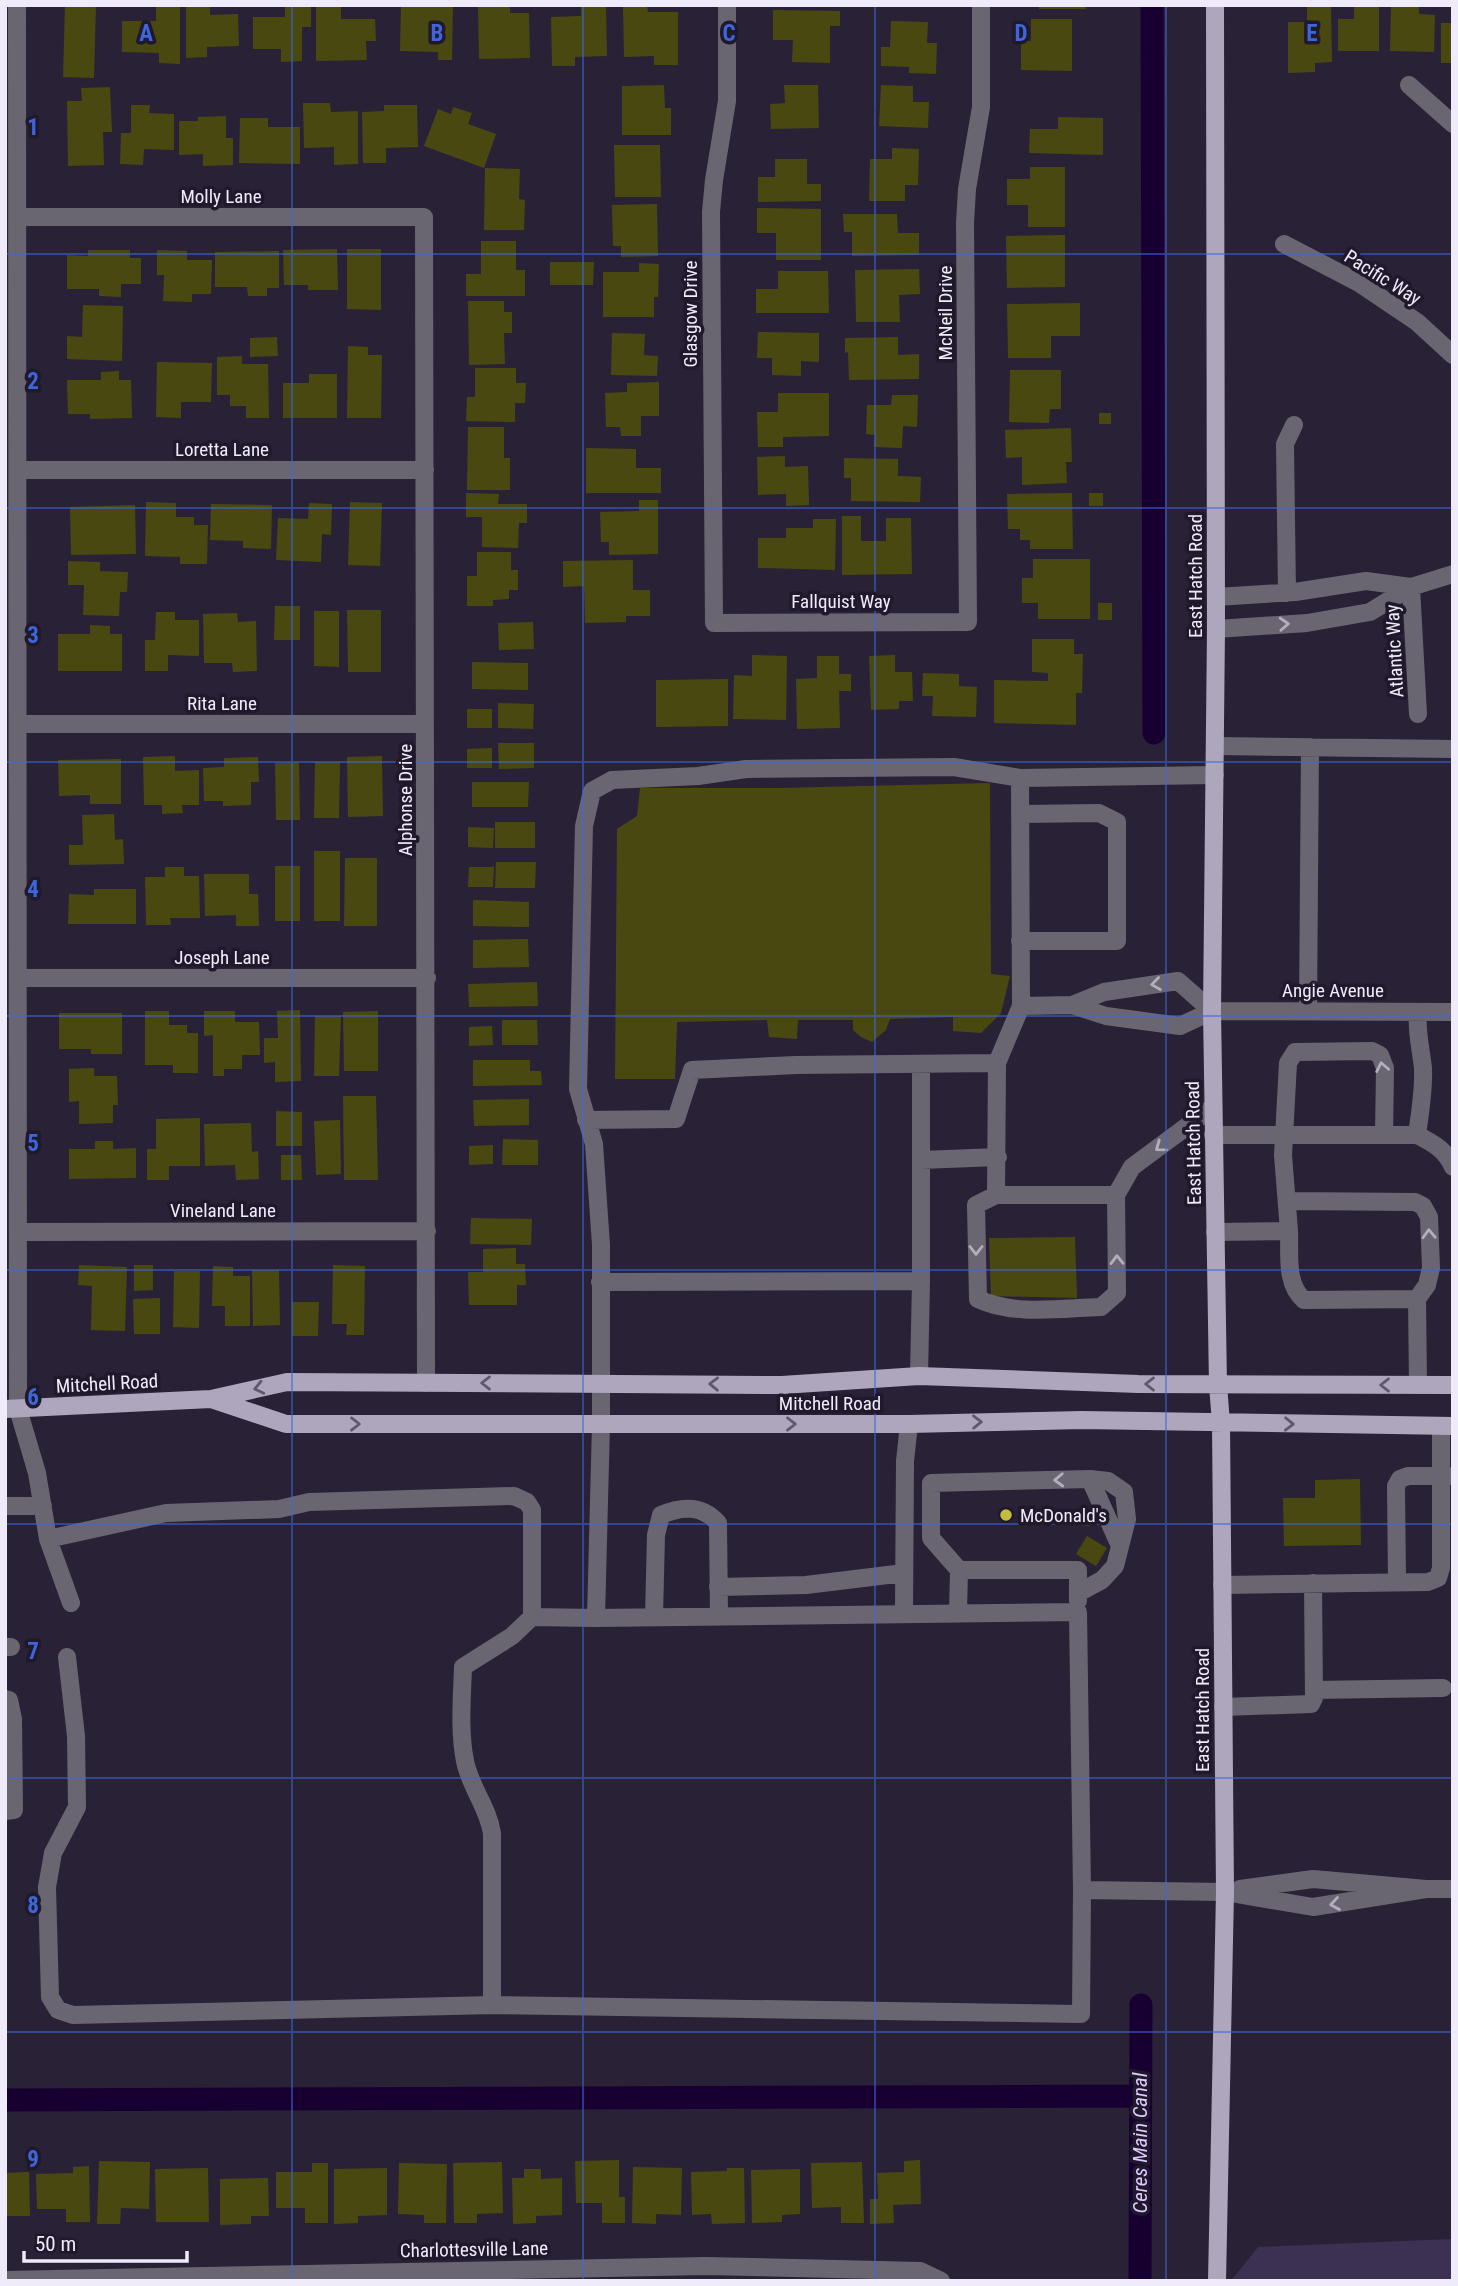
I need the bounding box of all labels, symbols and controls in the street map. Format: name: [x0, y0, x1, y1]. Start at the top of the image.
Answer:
text: A: [139, 20, 153, 47]
text: B: [431, 20, 443, 47]
text: C: [722, 20, 736, 47]
text: D: [1015, 20, 1028, 47]
text: E: [1306, 20, 1318, 47]
text: 1: [27, 114, 39, 141]
street label: Molly Lane: [180, 185, 262, 208]
street label: Pacific Way: [1340, 245, 1425, 310]
street label: Glasgow Drive: [679, 260, 702, 367]
street label: McNeil Drive: [934, 266, 957, 360]
text: 2: [27, 368, 39, 395]
street label: Loretta Lane: [175, 438, 269, 461]
street label: East Hatch Road: [1184, 514, 1207, 638]
street label: Fallquist Way: [791, 590, 891, 613]
street label: Atlantic Way: [1381, 604, 1408, 698]
one-way arrow: [1279, 616, 1290, 631]
text: 3: [27, 622, 39, 649]
street label: Rita Lane: [187, 692, 257, 715]
street label: Alphonse Drive: [394, 744, 417, 856]
text: 4: [27, 876, 39, 903]
street label: Joseph Lane: [174, 946, 270, 969]
one-way arrow: [1150, 976, 1161, 991]
street label: Angie Avenue: [1282, 979, 1384, 1002]
one-way arrow: [1376, 1061, 1391, 1073]
street label: East Hatch Road: [1181, 1081, 1206, 1205]
text: 5: [27, 1130, 39, 1157]
one-way arrow: [1155, 1139, 1168, 1152]
street label: Vineland Lane: [170, 1199, 276, 1222]
one-way arrow: [1422, 1228, 1437, 1239]
one-way arrow: [968, 1246, 984, 1256]
one-way arrow: [1109, 1254, 1124, 1265]
street label: Mitchell Road: [55, 1369, 159, 1398]
one-way arrow: [480, 1375, 491, 1391]
one-way arrow: [708, 1376, 718, 1392]
one-way arrow: [1144, 1376, 1154, 1392]
one-way arrow: [1379, 1377, 1389, 1393]
one-way arrow: [253, 1380, 265, 1395]
text: 6: [27, 1384, 39, 1411]
street label: Mitchell Road: [779, 1392, 881, 1415]
one-way arrow: [972, 1414, 983, 1430]
one-way arrow: [350, 1416, 360, 1432]
one-way arrow: [787, 1416, 797, 1432]
one-way arrow: [1284, 1416, 1295, 1431]
one-way arrow: [1053, 1472, 1063, 1488]
place label: McDonald's: [1020, 1504, 1107, 1527]
marker: McDonald's: [998, 1507, 1014, 1523]
text: 7: [27, 1638, 39, 1665]
street label: East Hatch Road: [1191, 1648, 1214, 1772]
text: 8: [27, 1892, 39, 1919]
one-way arrow: [1329, 1896, 1341, 1911]
water label: Ceres Main Canal: [1128, 2072, 1152, 2213]
text: 9: [27, 2146, 39, 2173]
scale bar: [24, 2220, 187, 2264]
text: 50 m: [35, 2232, 76, 2256]
street label: Charlottesville Lane: [400, 2237, 548, 2262]

